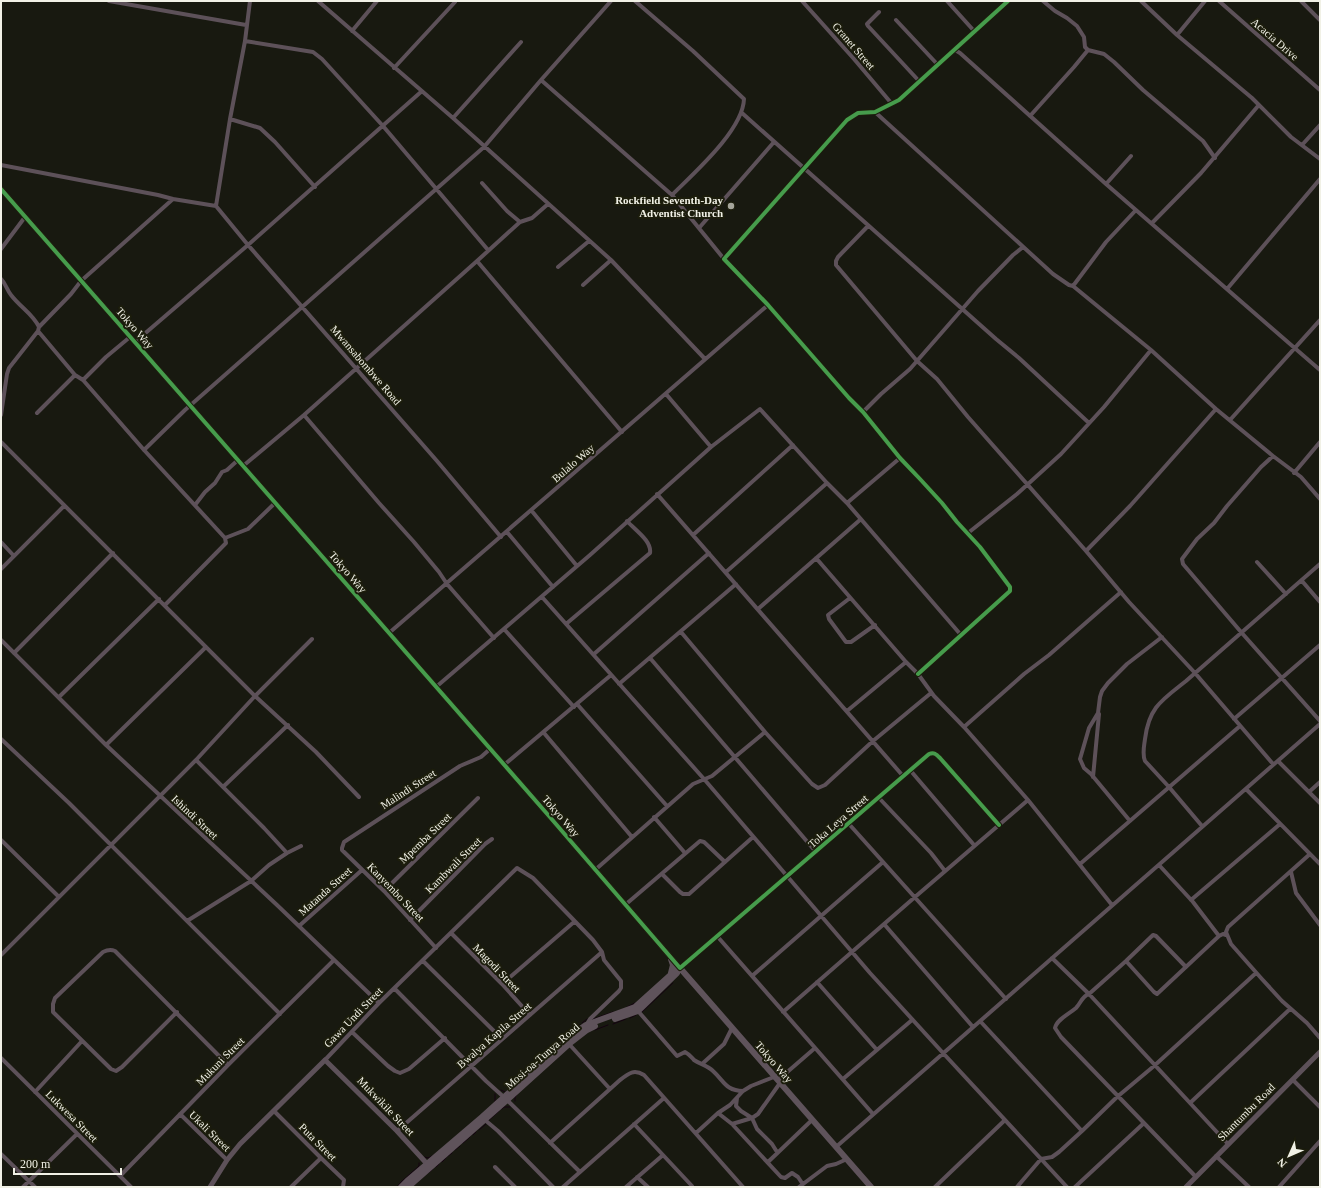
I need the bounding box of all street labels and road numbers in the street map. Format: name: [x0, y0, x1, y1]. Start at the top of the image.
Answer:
street label: Acacia Drive: [1249, 15, 1301, 63]
street label: Granet Street: [830, 20, 878, 72]
street label: Tokyo Way: [114, 305, 156, 351]
street label: Mwansabombwe Road: [328, 323, 404, 407]
street label: Bulalo Way: [550, 441, 597, 485]
street label: Tokyo Way: [327, 549, 369, 595]
street label: Malindi Street: [378, 767, 438, 811]
street label: Toka Leya Street: [806, 792, 870, 850]
street label: Ishindi Street: [169, 793, 221, 841]
street label: Tokyo Way: [540, 793, 582, 839]
street label: Mpemba Street: [397, 810, 453, 866]
street label: Kambwali Street: [423, 835, 483, 895]
street label: Kanyembo Street: [365, 860, 427, 924]
street label: Matanda Street: [296, 864, 354, 918]
street label: Magodi Street: [471, 941, 523, 995]
street label: Gawa Undi Street: [321, 984, 385, 1050]
street label: Bwalya Kapila Street: [455, 1000, 533, 1070]
street label: Mosi-oa-Tunya Road: [503, 1020, 582, 1091]
street label: Mukuni Street: [193, 1034, 247, 1088]
street label: Tokyo Way: [753, 1039, 795, 1085]
street label: Mukwikile Street: [355, 1074, 417, 1138]
street label: Shantumbu Road: [1215, 1081, 1277, 1143]
street label: Lukwesa Street: [44, 1088, 100, 1144]
street label: Ukali Street: [187, 1108, 233, 1154]
street label: Puta Street: [297, 1121, 339, 1163]

